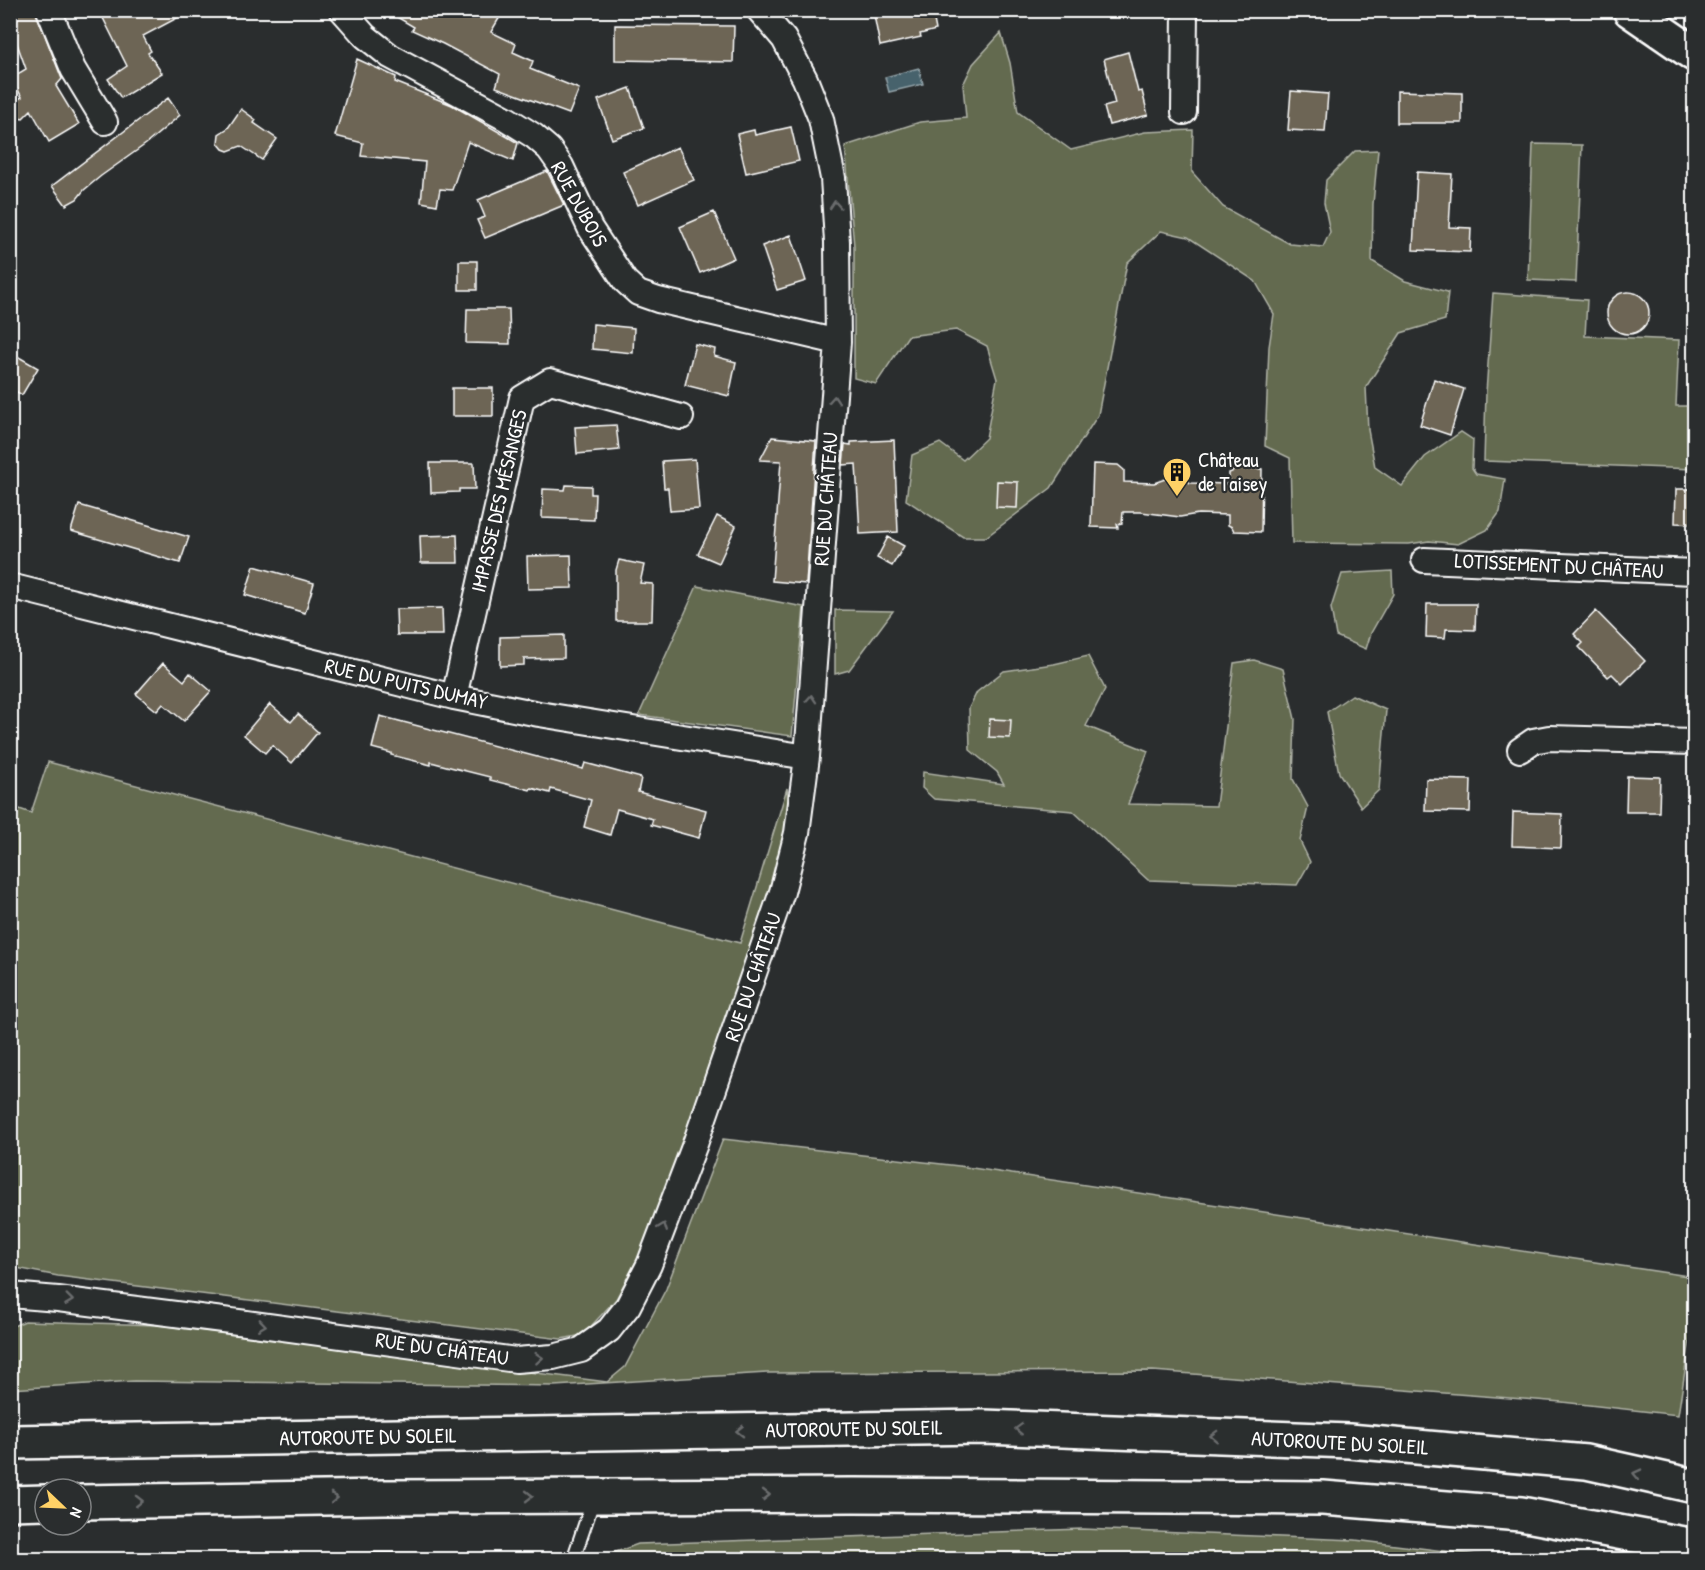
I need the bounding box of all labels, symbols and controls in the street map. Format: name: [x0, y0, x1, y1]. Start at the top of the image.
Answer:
street label: RUE DUBOIS: [544, 156, 615, 252]
one-way arrow: [829, 200, 842, 209]
one-way arrow: [827, 395, 840, 404]
street label: IMPASSE DES MÉSANGES: [463, 406, 534, 595]
street label: RUE DU CHÂTEAU: [806, 431, 845, 567]
place label: Château de Taisey: [1198, 445, 1268, 498]
building icon: Château de Taisey: [1161, 456, 1193, 498]
street label: LOTISSEMENT DU CHÂTEAU: [1454, 546, 1664, 585]
street label: RUE DU PUITS DUMAY: [322, 651, 491, 716]
one-way arrow: [805, 694, 818, 703]
street label: RUE DU CHÂTEAU: [717, 909, 788, 1045]
one-way arrow: [656, 1222, 668, 1233]
one-way arrow: [64, 1293, 73, 1306]
one-way arrow: [258, 1318, 267, 1331]
street label: RUE DU CHÂTEAU: [374, 1325, 510, 1372]
one-way arrow: [534, 1352, 543, 1365]
street label: AUTOROUTE DU SOLEIL: [765, 1412, 943, 1445]
street label: AUTOROUTE DU SOLEIL: [279, 1420, 457, 1453]
one-way arrow: [1014, 1422, 1023, 1435]
street label: AUTOROUTE DU SOLEIL: [1251, 1423, 1430, 1462]
one-way arrow: [735, 1425, 744, 1437]
one-way arrow: [1209, 1429, 1218, 1442]
one-way arrow: [1633, 1468, 1643, 1481]
north arrow: [33, 1477, 93, 1537]
one-way arrow: [762, 1489, 771, 1501]
one-way arrow: [525, 1490, 534, 1502]
one-way arrow: [330, 1492, 339, 1504]
one-way arrow: [135, 1495, 144, 1507]
text: N: [65, 1505, 89, 1522]

